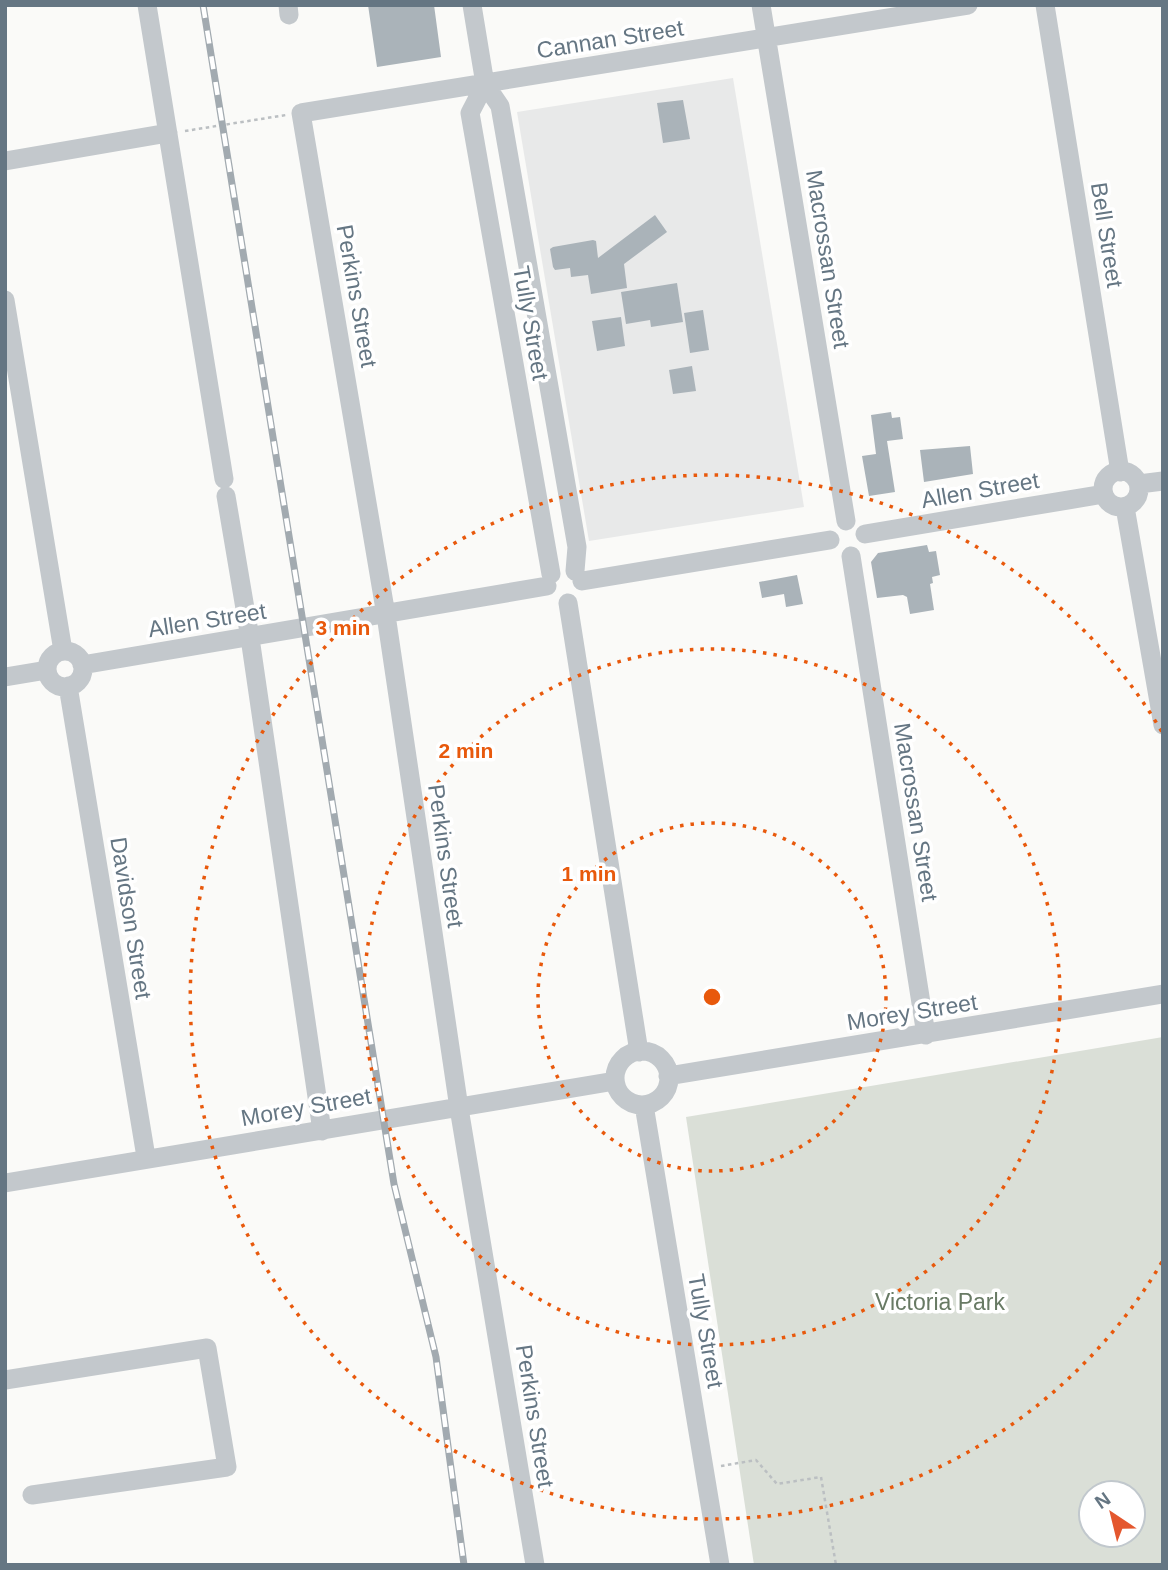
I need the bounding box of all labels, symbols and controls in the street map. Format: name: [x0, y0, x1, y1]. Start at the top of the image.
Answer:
street label: Cannan Street: [535, 14, 686, 63]
street label: Macrossan Street: [801, 168, 855, 351]
street label: Bell Street: [1086, 181, 1128, 290]
street label: Perkins Street: [332, 223, 382, 370]
street label: Tully Street: [508, 264, 554, 383]
street label: Allen Street: [919, 467, 1041, 513]
street label: Allen Street: [146, 598, 268, 642]
text: 3 min: [316, 616, 370, 639]
street label: Macrossan Street: [889, 721, 943, 904]
text: 2 min: [439, 739, 493, 762]
street label: Perkins Street: [423, 783, 469, 930]
street label: Davidson Street: [105, 835, 157, 1001]
text: 1 min: [562, 862, 616, 885]
centre of rings: [700, 985, 724, 1009]
street label: Morey Street: [845, 989, 980, 1035]
street label: Morey Street: [239, 1083, 374, 1131]
street label: Tully Street: [683, 1272, 729, 1391]
park label: Victoria Park: [875, 1289, 1005, 1315]
street label: Perkins Street: [511, 1343, 559, 1490]
north arrow: [1077, 1479, 1147, 1549]
text: N: [1091, 1488, 1114, 1513]

